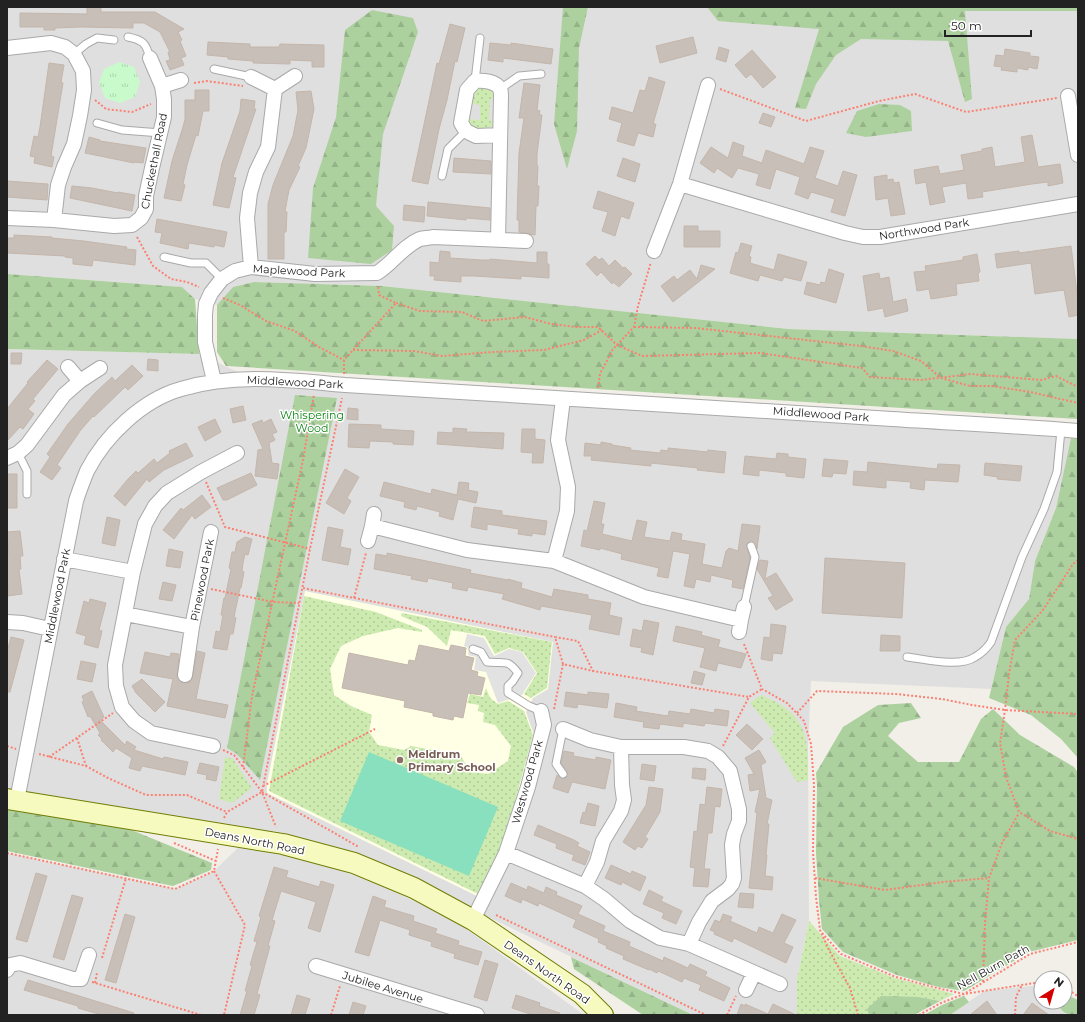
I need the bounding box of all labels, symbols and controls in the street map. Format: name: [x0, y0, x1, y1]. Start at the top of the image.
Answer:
scale bar: [945, 12, 1031, 38]
text: 50 m: [951, 18, 982, 33]
street label: Chuckethall Road: [138, 112, 170, 210]
street label: Northwood Park: [878, 215, 970, 243]
street label: Maplewood Park: [252, 262, 346, 280]
street label: Middlewood Park: [246, 372, 344, 392]
street label: Middlewood Park: [772, 404, 870, 424]
park label: Whispering Wood: [280, 408, 344, 435]
street label: Pinewood Park: [187, 537, 217, 622]
street label: Middlewood Park: [41, 547, 73, 645]
street label: Westwood Park: [508, 738, 546, 826]
place label: Meldrum Primary School: [408, 747, 496, 774]
marker: Meldrum Primary School: [395, 755, 405, 765]
street label: Deans North Road: [204, 824, 306, 858]
street label: Deans North Road: [501, 937, 593, 1007]
street label: Nell Burn Path: [954, 941, 1032, 993]
street label: Jubilee Avenue: [340, 968, 426, 1006]
north arrow: [1033, 970, 1073, 1010]
text: N: [1051, 974, 1067, 990]

